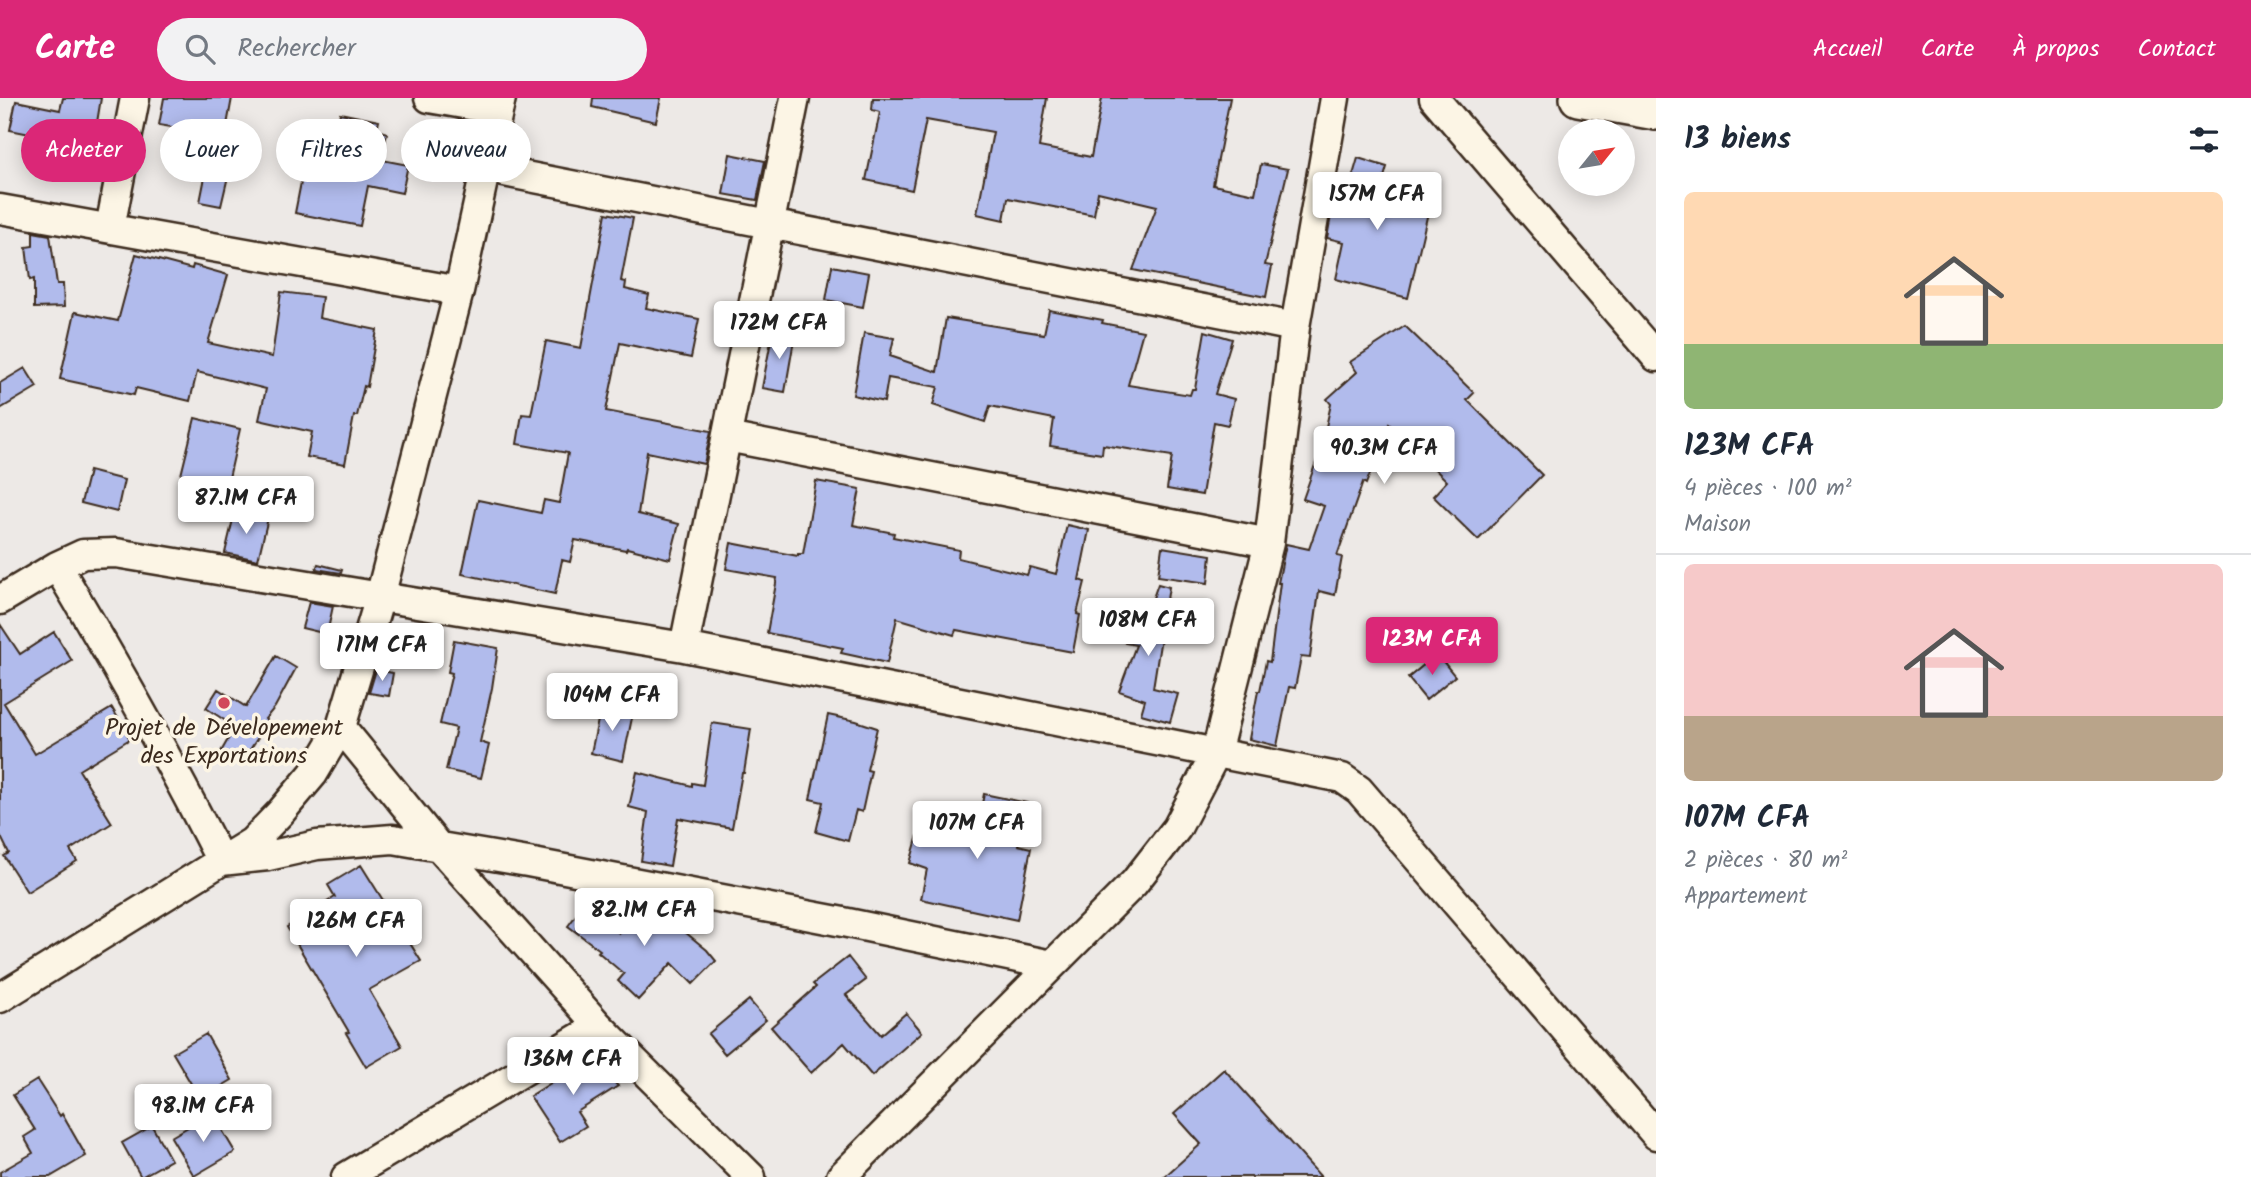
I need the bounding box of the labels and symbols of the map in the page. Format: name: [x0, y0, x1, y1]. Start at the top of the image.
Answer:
north arrow: [1558, 119, 1634, 196]
pin: 157M CFA: [1305, 172, 1449, 232]
pin: 172M CFA: [707, 302, 851, 361]
pin: 90.3M CFA: [1304, 426, 1464, 486]
pin: 87.1M CFA: [166, 476, 326, 536]
pin: 108M CFA: [1076, 598, 1220, 658]
pin: 123M CFA: [1360, 618, 1504, 677]
pin: 171M CFA: [310, 624, 454, 683]
pin: 104M CFA: [540, 674, 684, 733]
marker: Projet de Dévelopement des Exportations: [216, 695, 232, 711]
place label: Projet de Dévelopement des Exportations: [105, 709, 344, 776]
pin: 107M CFA: [905, 802, 1049, 861]
pin: 82.1M CFA: [564, 888, 724, 948]
pin: 126M CFA: [284, 900, 428, 959]
pin: 136M CFA: [501, 1038, 645, 1097]
pin: 98.1M CFA: [123, 1084, 283, 1144]

